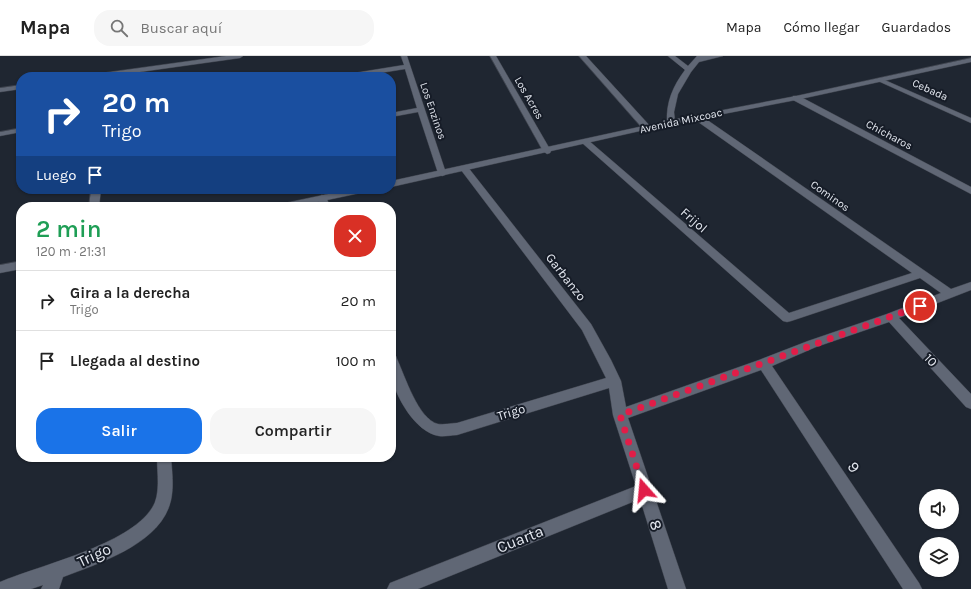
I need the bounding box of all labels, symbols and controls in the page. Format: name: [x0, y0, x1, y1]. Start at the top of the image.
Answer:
search box: [94, 10, 374, 46]
text: Mapa: [20, 17, 70, 39]
icon: search: [108, 17, 130, 39]
text: Buscar aquí: [140, 19, 222, 37]
text: Mapa: [726, 19, 761, 36]
text: Cómo llegar: [783, 19, 859, 36]
text: Guardados: [881, 19, 951, 36]
street label: Los Acres: [512, 74, 546, 122]
street label: Cebada: [910, 76, 950, 104]
street label: Los Enzinos: [417, 81, 449, 141]
text: 20 m: [102, 86, 170, 119]
icon: right: [36, 88, 88, 140]
street label: Avenida Mixcoac: [639, 106, 724, 136]
street label: Chícharos: [864, 117, 915, 153]
text: Trigo: [102, 120, 142, 142]
icon: arrive: [84, 164, 106, 186]
text: Luego: [36, 166, 76, 184]
street label: Cominos: [808, 178, 852, 214]
street label: Frijol: [678, 204, 710, 236]
text: 2 min: [36, 215, 102, 243]
button: close: [334, 215, 376, 257]
text: 120 m · 21:31: [36, 244, 106, 259]
street label: Garbanzo: [543, 250, 589, 304]
text: Gira a la derecha: [70, 284, 190, 302]
pin: [903, 289, 937, 323]
icon: right: [36, 290, 58, 312]
text: 20 m: [341, 292, 376, 310]
icon: arrive: [909, 295, 931, 317]
text: Trigo: [70, 302, 99, 317]
icon: arrive: [36, 350, 58, 372]
street label: 10: [921, 350, 941, 370]
text: Llegada al destino: [70, 352, 200, 370]
text: 100 m: [336, 352, 376, 370]
street label: Trigo: [495, 401, 527, 423]
button: Salir: [36, 408, 202, 454]
button: Compartir: [210, 408, 376, 454]
street label: 9: [844, 458, 864, 476]
position arrow: [623, 469, 665, 511]
map controls: [919, 489, 959, 577]
button: sound: [919, 489, 959, 529]
street label: 8: [645, 517, 667, 533]
street label: Cuarta: [494, 521, 546, 557]
button: layers: [919, 537, 959, 577]
street label: Trigo: [74, 539, 114, 571]

